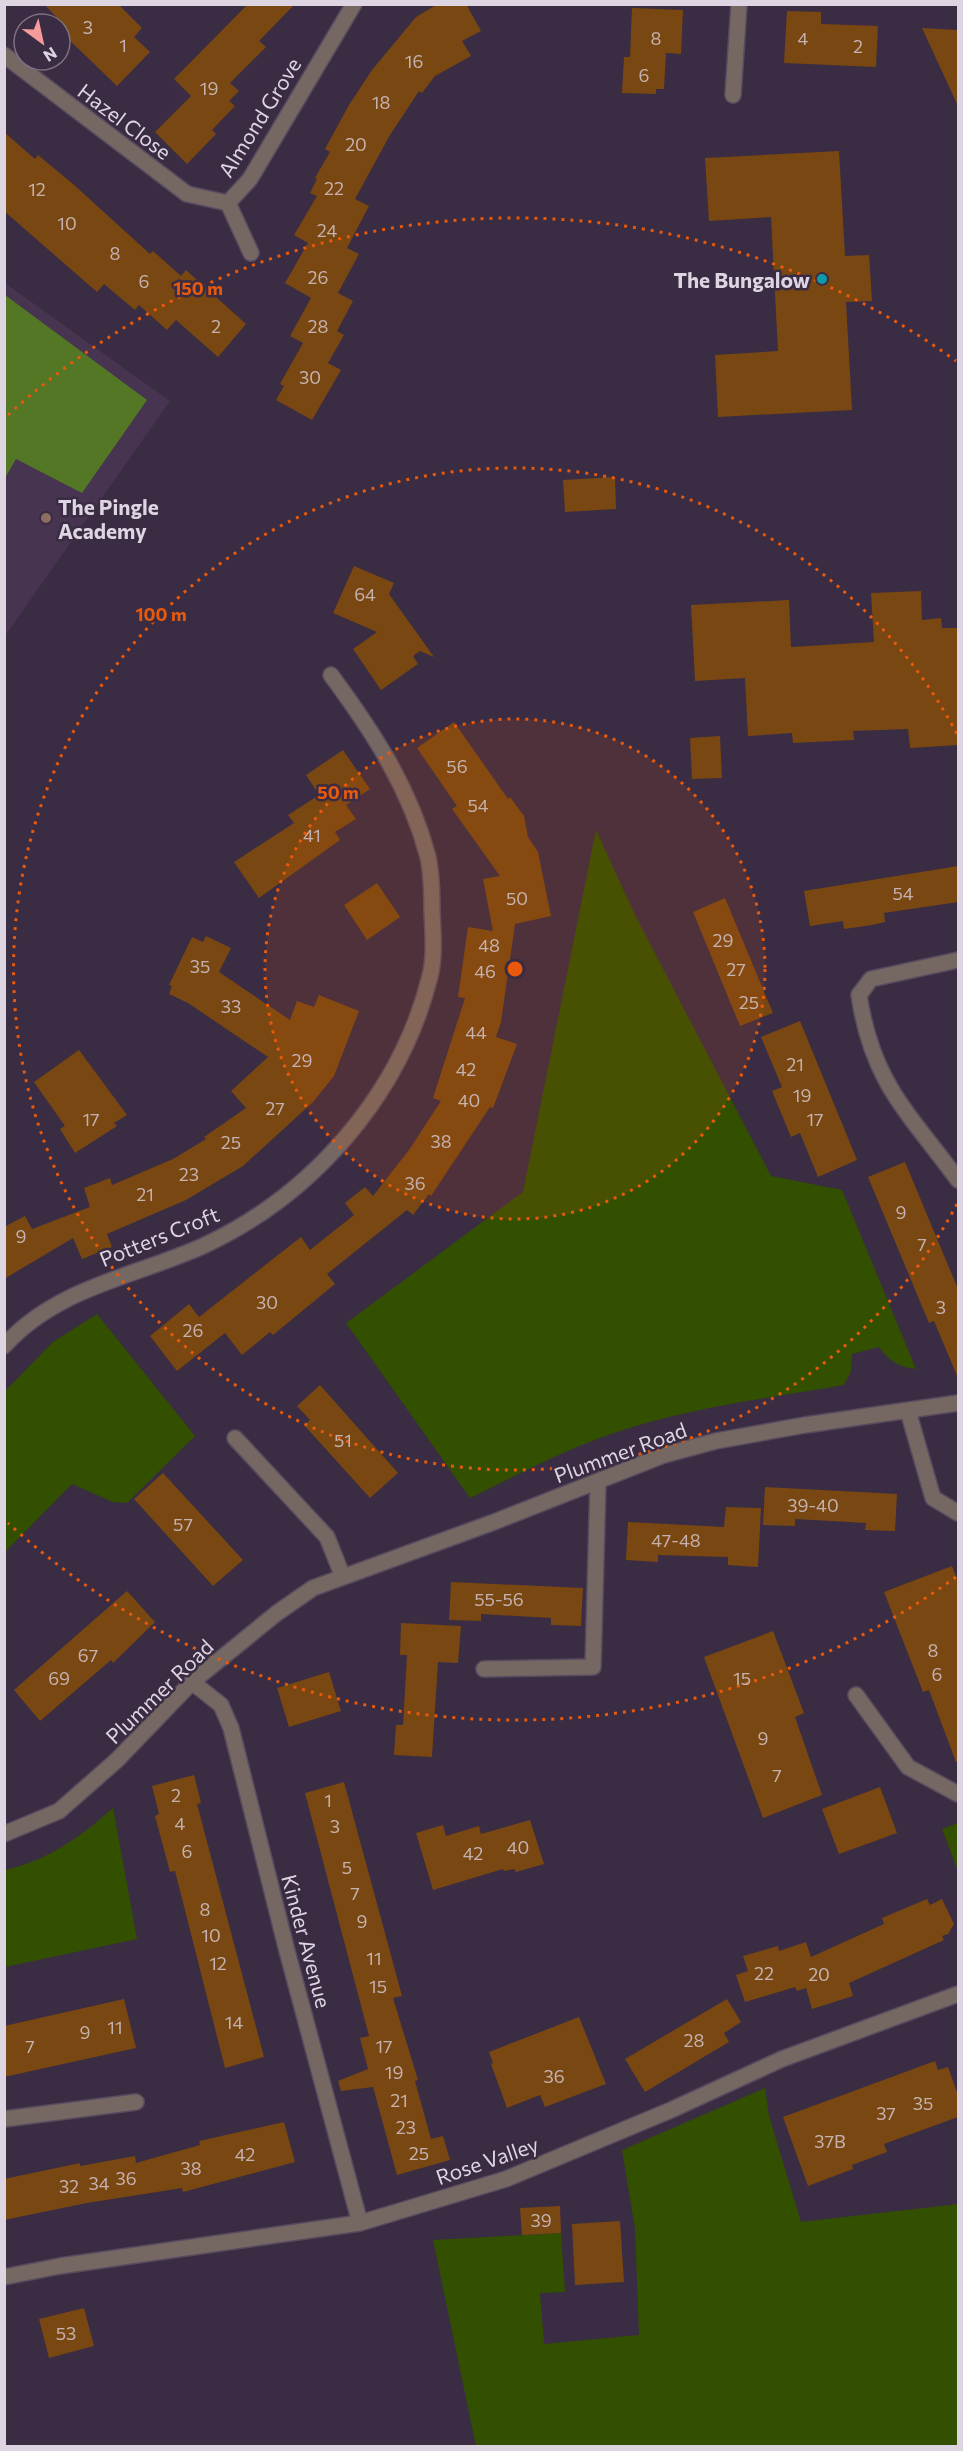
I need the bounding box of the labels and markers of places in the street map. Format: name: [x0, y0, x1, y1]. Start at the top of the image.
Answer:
place label: The Bungalow: [673, 267, 811, 292]
marker: The Bungalow: [815, 272, 829, 286]
place label: The Pingle Academy: [58, 494, 159, 543]
marker: The Pingle Academy: [39, 511, 53, 525]
centre of rings: [505, 959, 525, 979]

